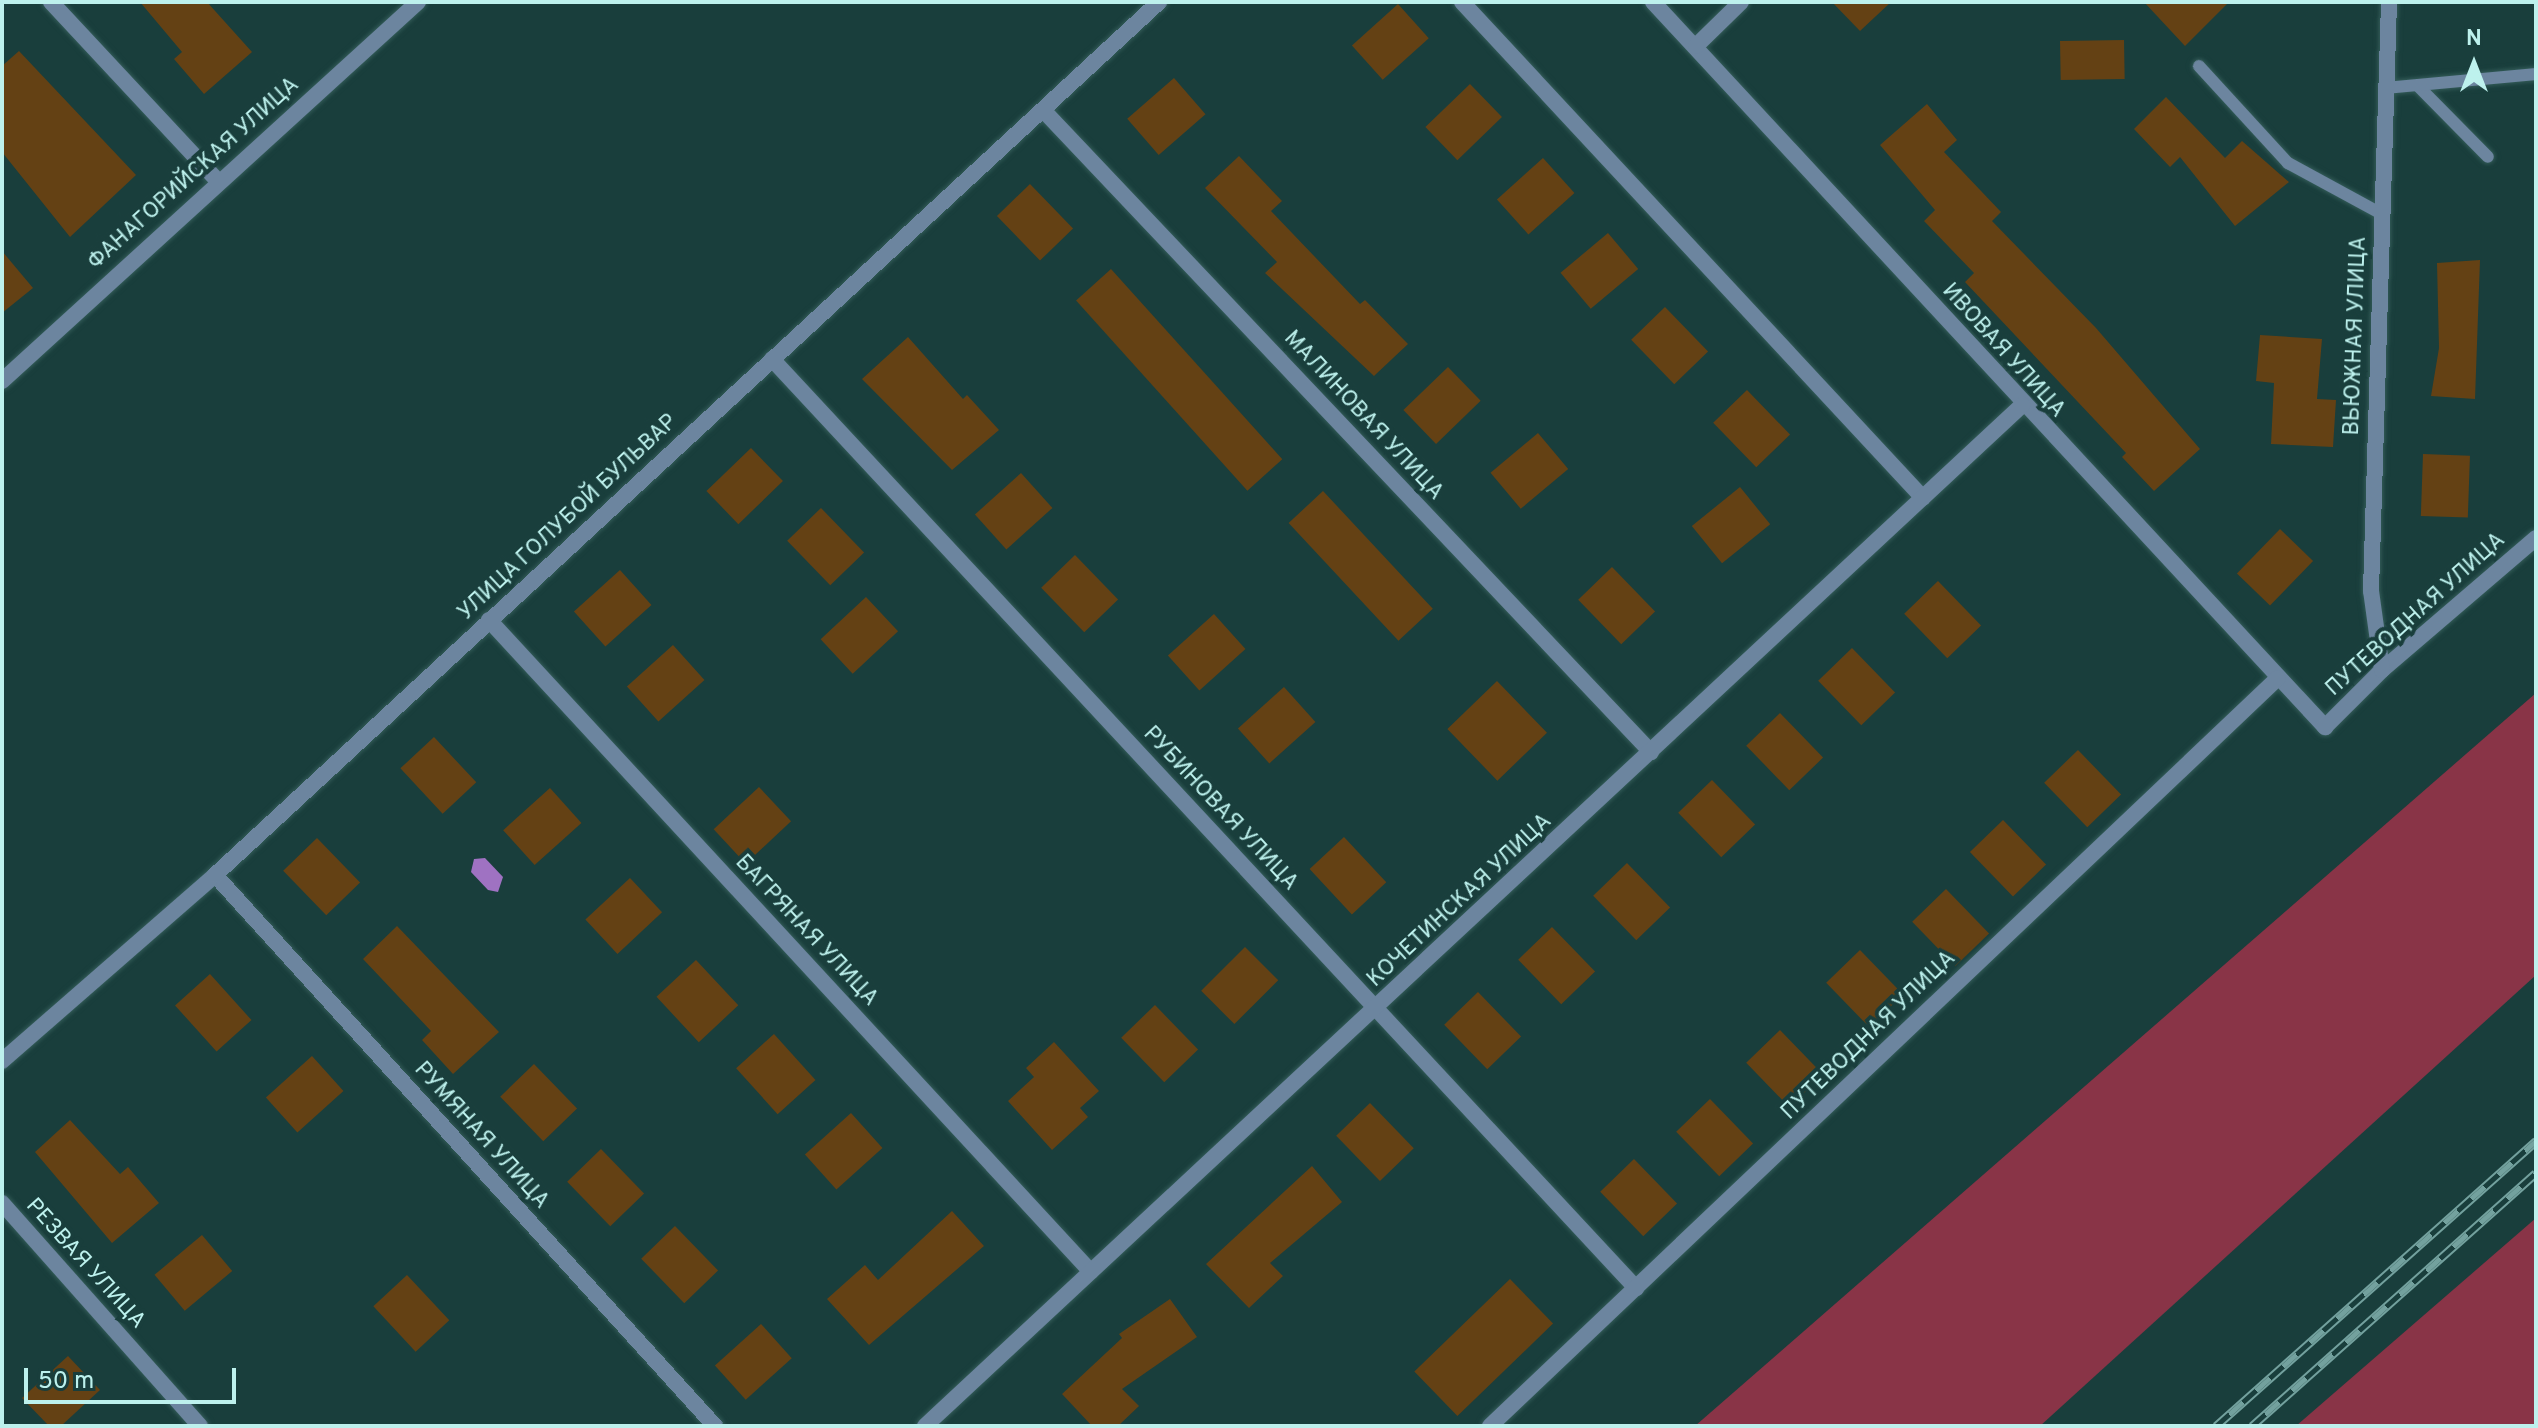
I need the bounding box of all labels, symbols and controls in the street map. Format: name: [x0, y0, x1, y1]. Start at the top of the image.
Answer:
north arrow: [2434, 24, 2514, 104]
text: N: [2466, 26, 2482, 53]
street label: ФАНАГОРИЙСКАЯ УЛИЦА: [83, 72, 305, 276]
street label: ВЬЮЖНАЯ УЛИЦА: [2339, 236, 2373, 436]
street label: ИВОВАЯ УЛИЦА: [1936, 278, 2070, 424]
street label: МАЛИНОВАЯ УЛИЦА: [1278, 326, 1448, 506]
street label: УЛИЦА ГОЛУБОЙ БУЛЬВАР: [453, 409, 683, 627]
street label: ПУТЕВОДНАЯ УЛИЦА: [2321, 528, 2511, 702]
street label: РУБИНОВАЯ УЛИЦА: [1137, 721, 1303, 897]
street label: КОЧЕТИНСКАЯ УЛИЦА: [1362, 809, 1558, 993]
street label: БАГРЯНАЯ УЛИЦА: [729, 850, 883, 1012]
street label: ПУТЕВОДНАЯ УЛИЦА: [1776, 946, 1962, 1126]
street label: РУМЯНАЯ УЛИЦА: [408, 1057, 554, 1215]
street label: РЕЗВАЯ УЛИЦА: [20, 1193, 150, 1335]
scale bar: [28, 1352, 240, 1402]
text: 50 m: [38, 1367, 94, 1397]

